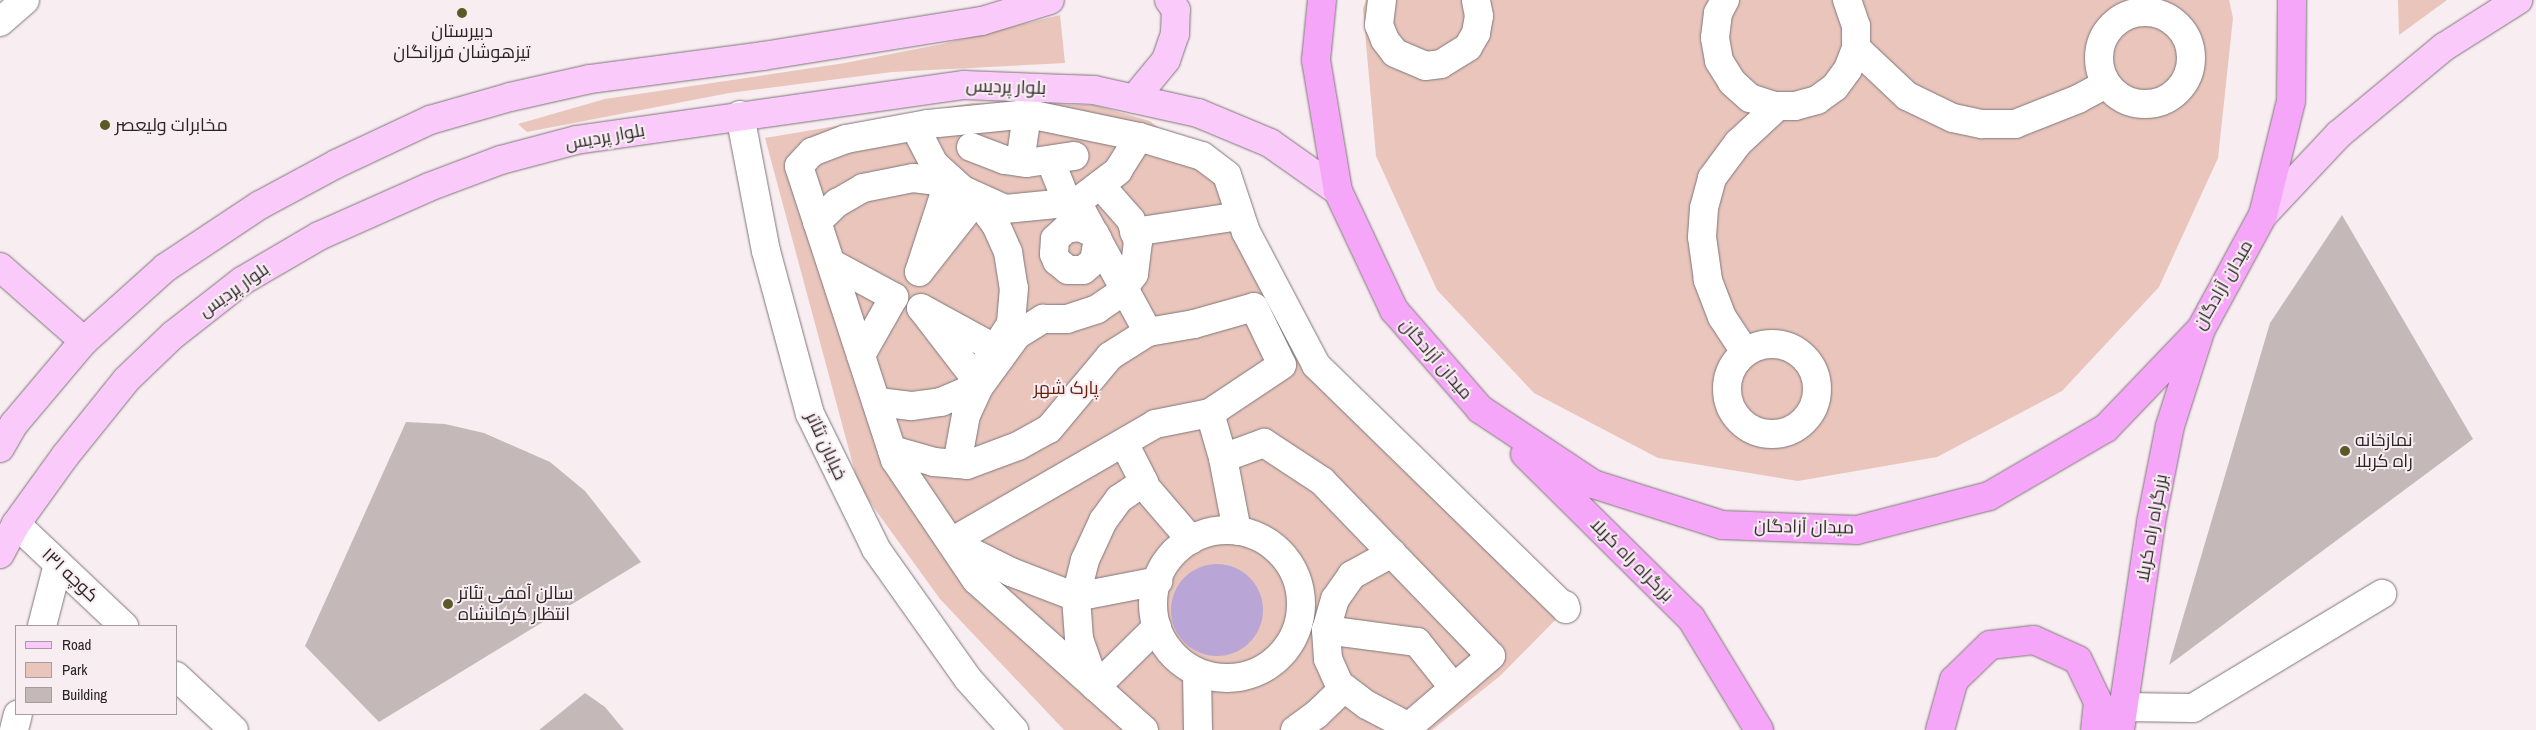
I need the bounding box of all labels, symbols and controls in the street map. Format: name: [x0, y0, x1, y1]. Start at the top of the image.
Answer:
marker: دبیرستان تیزهوشان فرزانگان: [456, 7, 468, 19]
place label: دبیرستان تیزهوشان فرزانگان: [393, 21, 531, 64]
street label: بلوار پردیس: [965, 75, 1047, 99]
place label: مخابرات ولیعصر: [115, 114, 228, 136]
marker: مخابرات ولیعصر: [99, 119, 111, 131]
street label: بلوار پردیس: [563, 119, 647, 155]
street label: میدان آزادگان: [2189, 236, 2257, 334]
street label: بلوار پردیس: [195, 258, 273, 322]
street label: میدان آزادگان: [1395, 314, 1477, 404]
park label: پارک شهر: [1033, 377, 1099, 399]
street label: خیابان تئاتر: [801, 409, 851, 483]
place label: نمازخانه راه کربلا: [2355, 430, 2413, 472]
marker: نمازخانه راه کربلا: [2339, 445, 2351, 457]
street label: بزرگراه راه کربلا: [2132, 472, 2172, 584]
street label: بزرگراه راه کربلا: [1586, 514, 1678, 606]
street label: میدان آزادگان: [1754, 515, 1854, 539]
street label: کوچه ۱۳۱: [37, 543, 103, 607]
place label: سالن آمفی تئاتر انتظار کرمانشاه: [458, 583, 573, 626]
marker: سالن آمفی تئاتر انتظار کرمانشاه: [442, 598, 454, 610]
legend: [15, 625, 178, 715]
text: Road: [62, 634, 91, 655]
text: Park: [62, 659, 87, 680]
text: Building: [62, 684, 107, 705]

